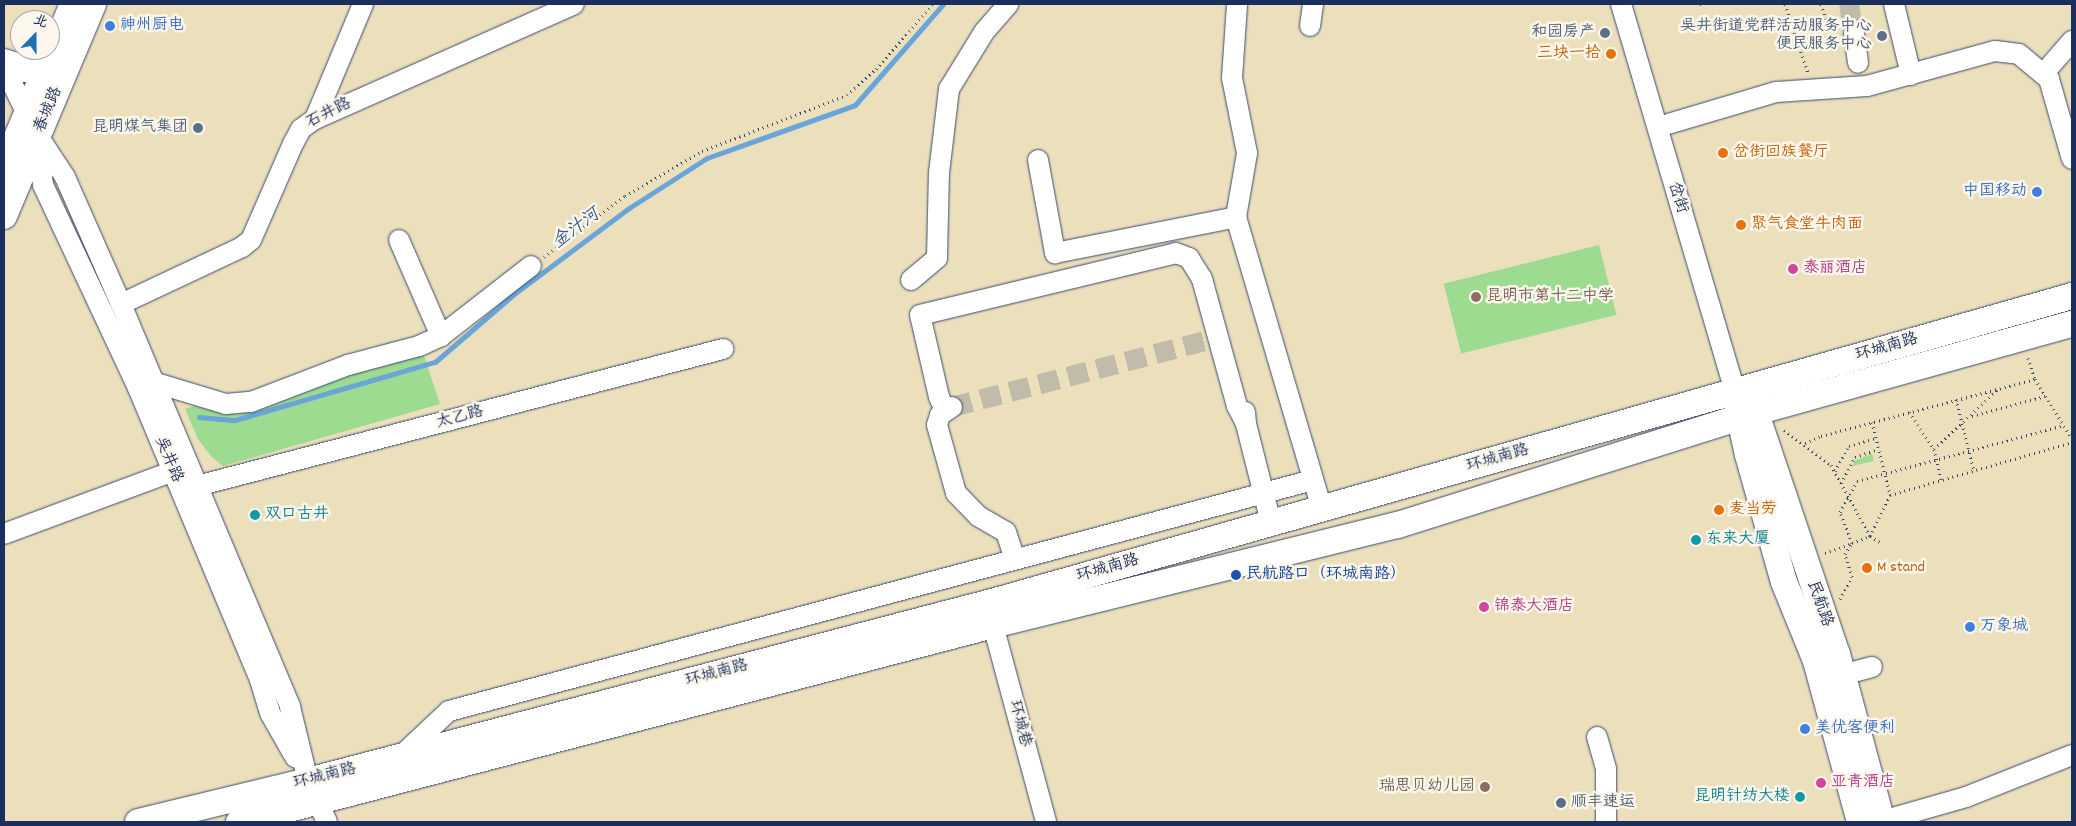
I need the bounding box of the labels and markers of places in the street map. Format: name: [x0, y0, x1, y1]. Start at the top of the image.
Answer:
place label: 神州厨电: [120, 16, 184, 36]
place label: 吴井街道党群活动服务中心 便民服务中心: [1680, 17, 1872, 55]
marker: 神州厨电: [104, 20, 116, 32]
place label: 和园房产: [1531, 23, 1595, 43]
marker: 和园房产: [1599, 27, 1611, 39]
marker: 吴井街道党群活动服务中心 便民服务中心: [1876, 30, 1888, 42]
place label: 三块一拾: [1537, 44, 1601, 64]
marker: 三块一拾: [1605, 48, 1617, 60]
place label: 昆明煤气集团: [92, 118, 188, 138]
marker: 昆明煤气集团: [192, 122, 204, 134]
place label: 岔街回族餐厅: [1733, 143, 1829, 163]
marker: 岔街回族餐厅: [1717, 147, 1729, 159]
place label: 中国移动: [1963, 182, 2027, 202]
marker: 中国移动: [2031, 186, 2043, 198]
place label: 聚气食堂牛肉面: [1751, 215, 1863, 235]
marker: 聚气食堂牛肉面: [1735, 219, 1747, 231]
place label: 泰丽酒店: [1803, 259, 1867, 279]
marker: 泰丽酒店: [1787, 263, 1799, 275]
place label: 昆明市第十二中学: [1486, 287, 1614, 307]
marker: 昆明市第十二中学: [1470, 291, 1482, 303]
place label: 麦当劳: [1729, 500, 1777, 520]
marker: 麦当劳: [1713, 504, 1725, 516]
place label: 双口古井: [265, 505, 329, 525]
marker: 双口古井: [249, 509, 261, 521]
place label: 东来大厦: [1706, 530, 1770, 550]
marker: 东来大厦: [1690, 534, 1702, 546]
place label: M stand: [1877, 558, 1925, 578]
marker: M stand: [1861, 562, 1873, 574]
place label: 民航路口（环城南路）: [1246, 565, 1406, 585]
marker: 民航路口（环城南路）: [1230, 569, 1242, 581]
place label: 锦泰大酒店: [1494, 597, 1574, 617]
marker: 锦泰大酒店: [1478, 601, 1490, 613]
place label: 万象城: [1980, 617, 2028, 637]
marker: 万象城: [1964, 621, 1976, 633]
place label: 美优客便利: [1815, 719, 1895, 739]
marker: 美优客便利: [1799, 723, 1811, 735]
place label: 亚青酒店: [1831, 773, 1895, 793]
place label: 瑞思贝幼儿园: [1379, 777, 1475, 797]
marker: 亚青酒店: [1815, 777, 1827, 789]
marker: 瑞思贝幼儿园: [1479, 781, 1491, 793]
place label: 昆明针纺大楼: [1694, 787, 1790, 807]
marker: 昆明针纺大楼: [1794, 791, 1806, 803]
place label: 顺丰速运: [1571, 793, 1635, 813]
marker: 顺丰速运: [1555, 797, 1567, 809]

